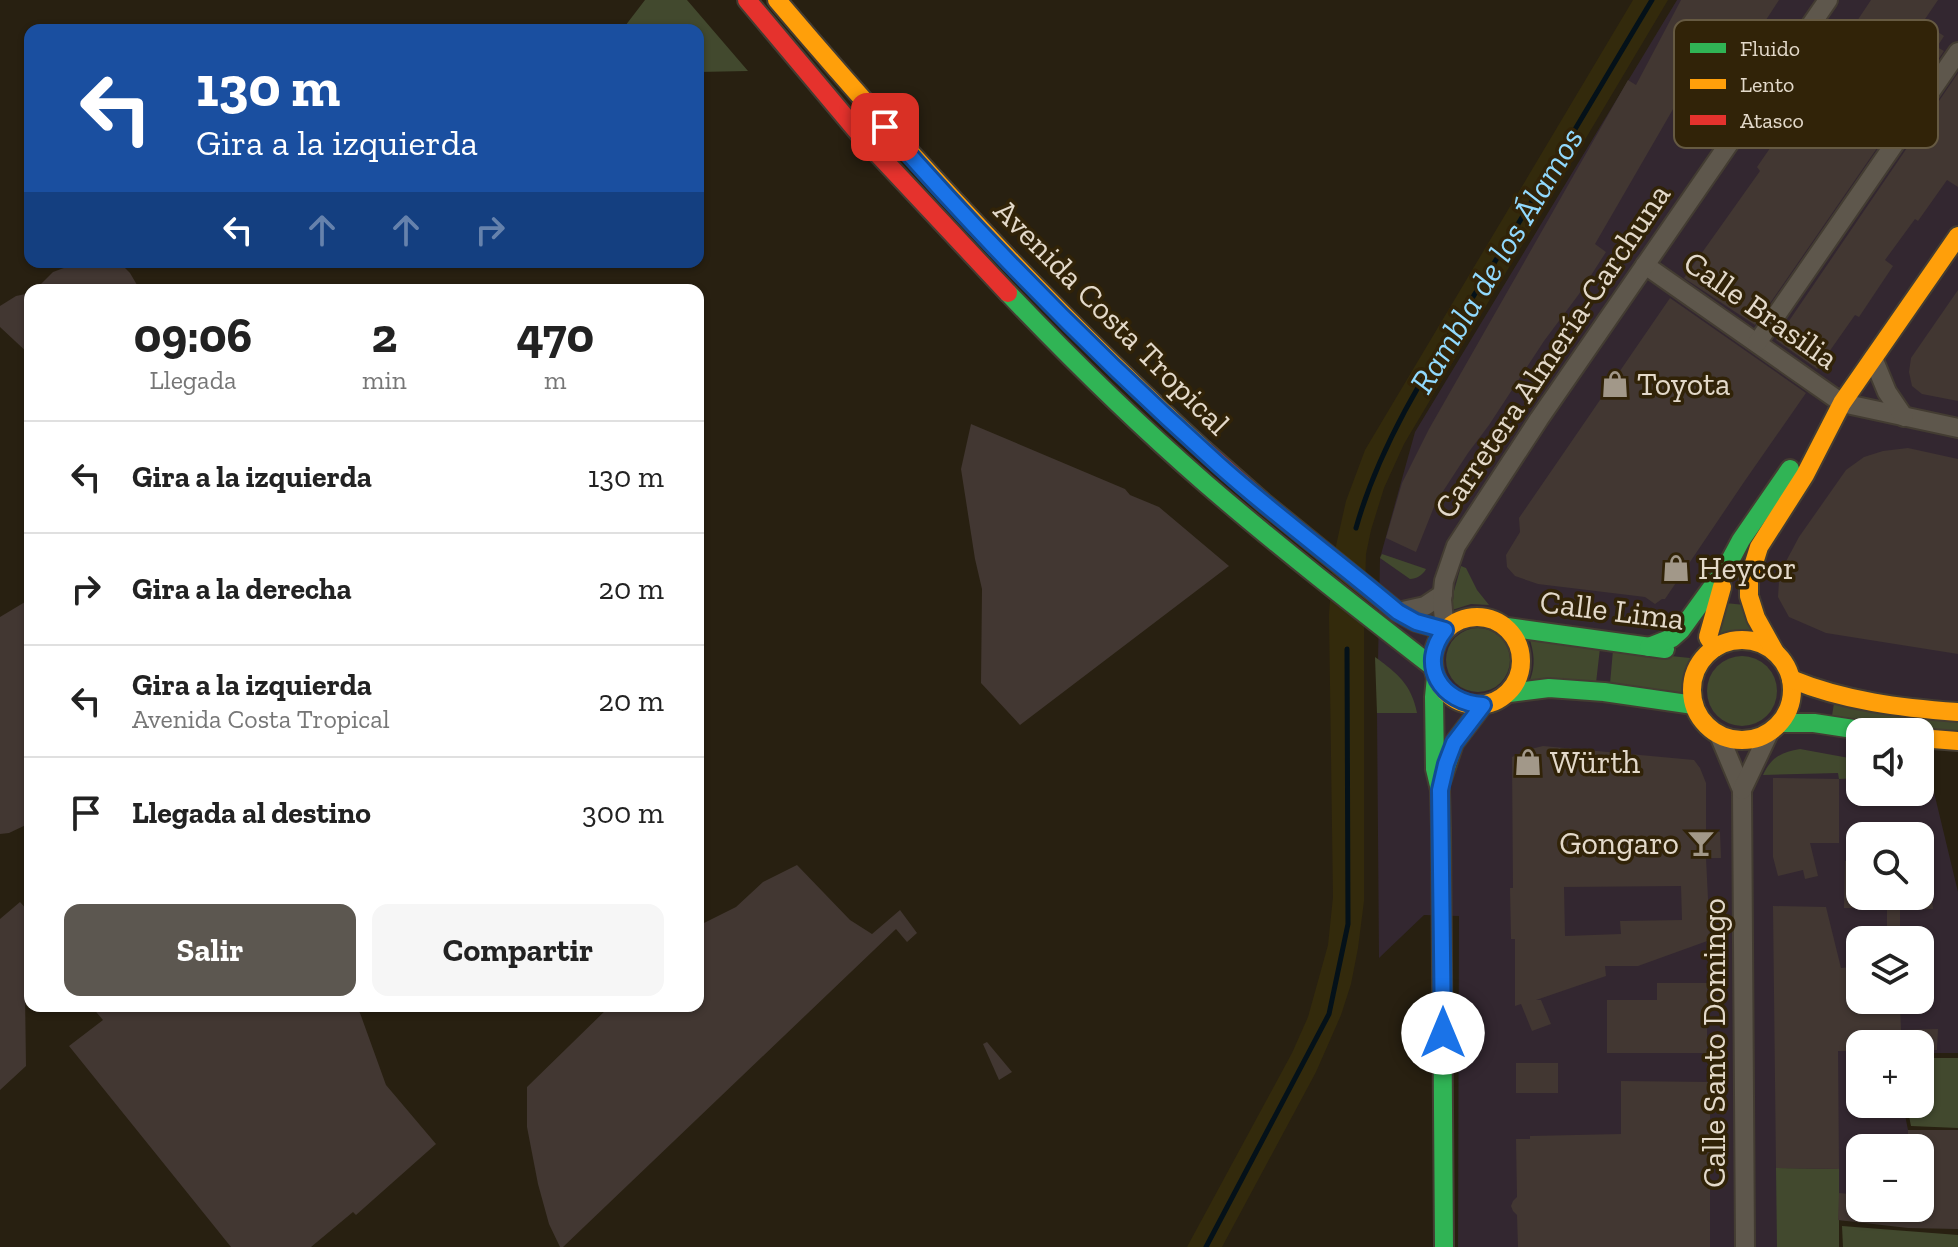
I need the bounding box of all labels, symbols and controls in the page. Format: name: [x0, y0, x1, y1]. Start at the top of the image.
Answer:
legend: [1674, 20, 1938, 148]
text: Fluido: [1740, 35, 1800, 62]
text: 130 m: [196, 53, 340, 120]
icon: left: [64, 56, 168, 160]
text: Lento: [1740, 71, 1794, 98]
pin: [851, 93, 919, 161]
icon: arrive: [863, 105, 907, 149]
text: Atasco: [1740, 107, 1804, 134]
water label: Rambla de los Álamos: [1401, 120, 1592, 401]
text: Gira a la izquierda: [196, 121, 478, 164]
street label: Carretera Almería-Carchuna: [1426, 177, 1678, 525]
street label: Avenida Costa Tropical: [986, 191, 1238, 443]
icon: left: [216, 208, 260, 252]
icon: ahead: [300, 208, 344, 252]
icon: ahead: [384, 208, 428, 252]
icon: right: [468, 208, 512, 252]
street label: Calle Brasilia: [1677, 243, 1845, 377]
text: 09:06: [134, 307, 252, 364]
text: 2: [372, 307, 397, 364]
text: 470: [516, 307, 594, 364]
text: Llegada: [150, 364, 237, 396]
text: min: [362, 364, 407, 396]
text: m: [544, 364, 567, 396]
place label: Toyota: [1637, 365, 1730, 403]
shop icon: Toyota: [1600, 369, 1630, 399]
icon: left: [64, 455, 108, 499]
text: Gira a la izquierda: [132, 459, 372, 495]
text: 130 m: [588, 459, 664, 495]
place label: Heycor: [1698, 549, 1796, 587]
shop icon: Heycor: [1661, 553, 1691, 583]
icon: right: [64, 567, 108, 611]
text: Gira a la derecha: [132, 571, 352, 607]
text: 20 m: [599, 571, 664, 607]
street label: Calle Lima: [1538, 582, 1686, 638]
text: Gira a la izquierda: [132, 667, 372, 703]
icon: left: [64, 679, 108, 723]
text: 20 m: [599, 683, 664, 719]
text: Avenida Costa Tropical: [132, 703, 390, 735]
map controls: [1846, 718, 1934, 1222]
button: sound: [1846, 718, 1934, 806]
place label: Würth: [1550, 743, 1640, 781]
shop icon: Würth: [1513, 747, 1543, 777]
icon: arrive: [64, 791, 108, 835]
text: Llegada al destino: [132, 795, 371, 831]
text: 300 m: [582, 795, 664, 831]
button: search: [1846, 822, 1934, 910]
place label: Gongaro: [1559, 824, 1679, 862]
bar icon: Gongaro: [1686, 828, 1716, 858]
street label: Calle Santo Domingo: [1695, 898, 1733, 1188]
button: Salir: [64, 904, 356, 996]
button: Compartir: [372, 904, 664, 996]
button: layers: [1846, 926, 1934, 1014]
position arrow: [1401, 991, 1485, 1075]
button: +: [1846, 1030, 1934, 1118]
button: −: [1846, 1134, 1934, 1222]

